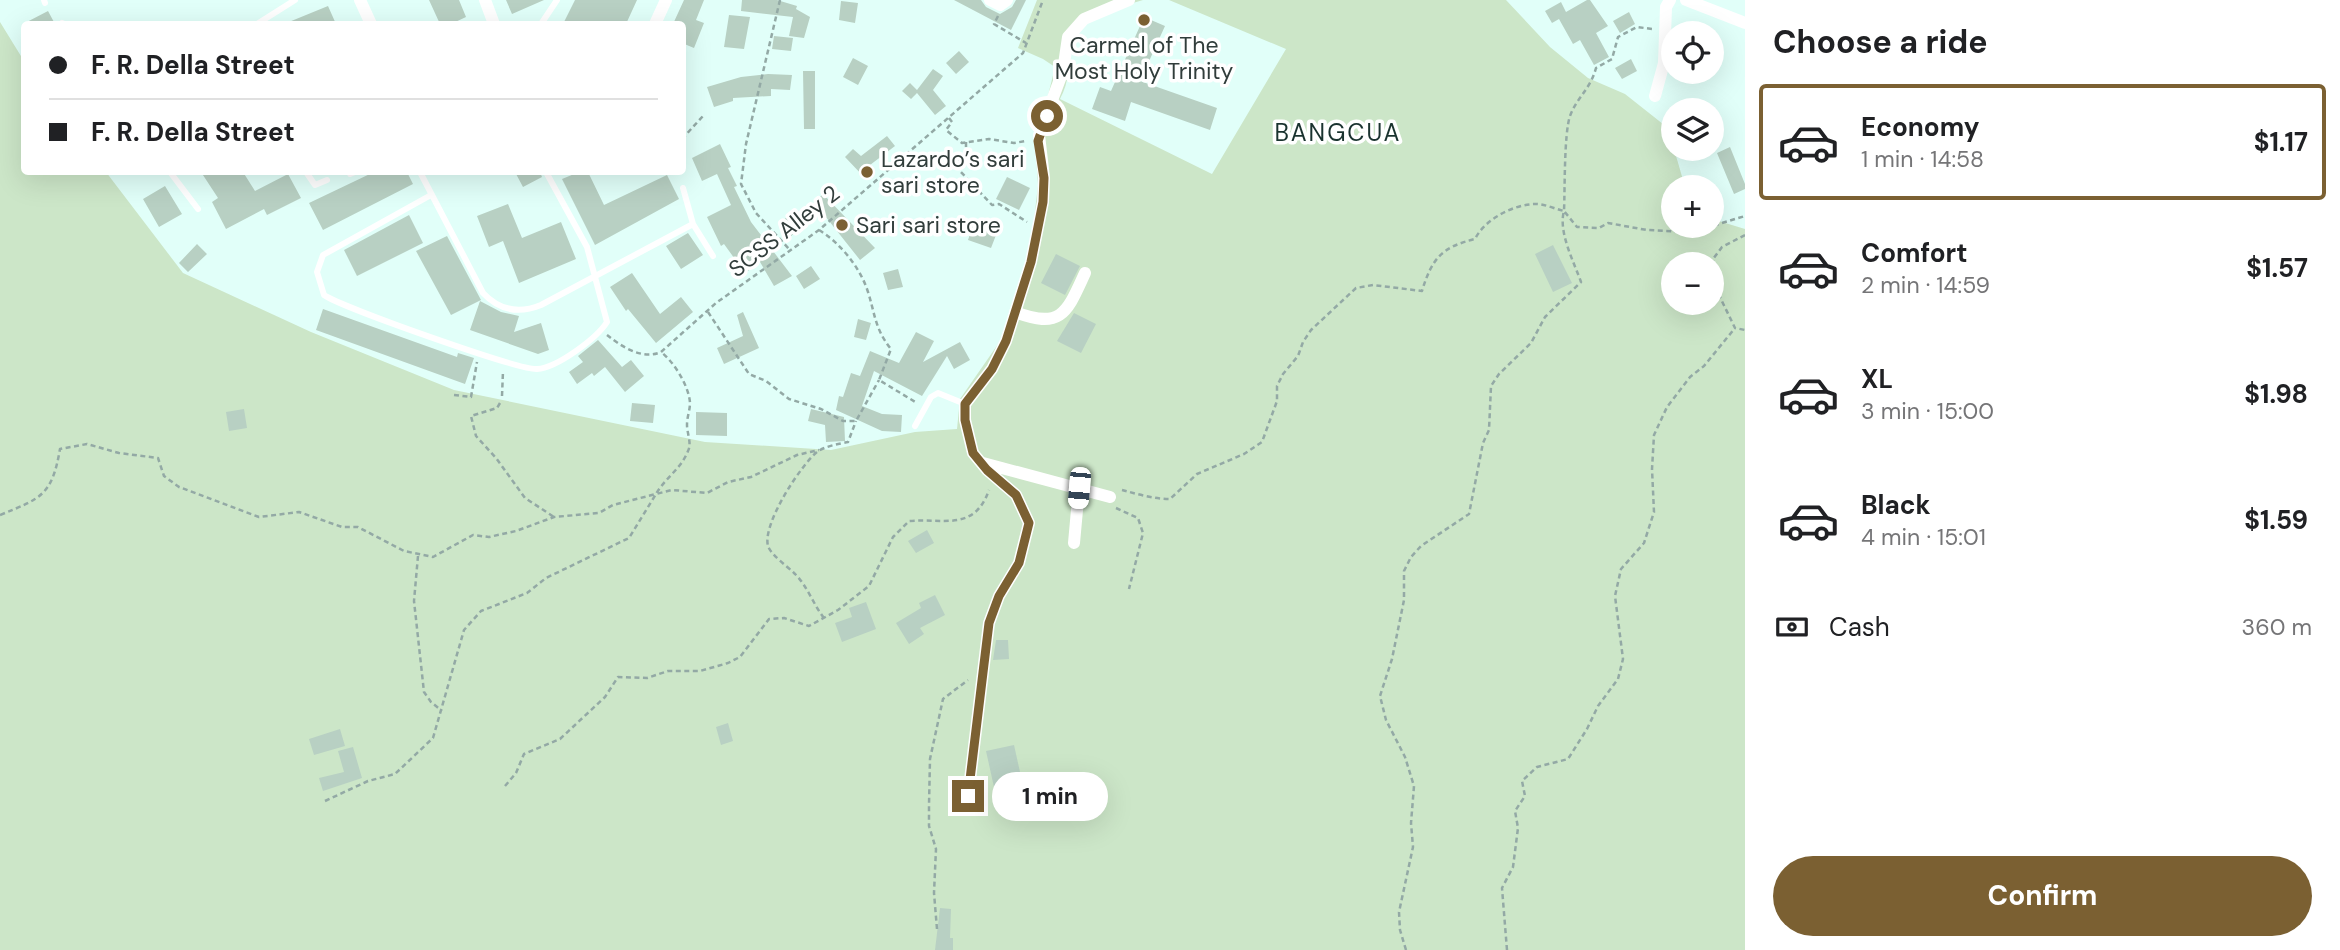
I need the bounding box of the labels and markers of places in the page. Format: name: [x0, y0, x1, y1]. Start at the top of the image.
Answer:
marker: Carmel of The Most Holy Trinity: [1136, 12, 1152, 28]
place label: Carmel of The Most Holy Trinity: [1055, 30, 1234, 86]
place label: Lazardo’s sari sari store: [881, 144, 1024, 200]
marker: Lazardo’s sari sari store: [859, 164, 875, 180]
place label: Sari sari store: [856, 210, 1001, 240]
marker: Sari sari store: [834, 217, 850, 233]

